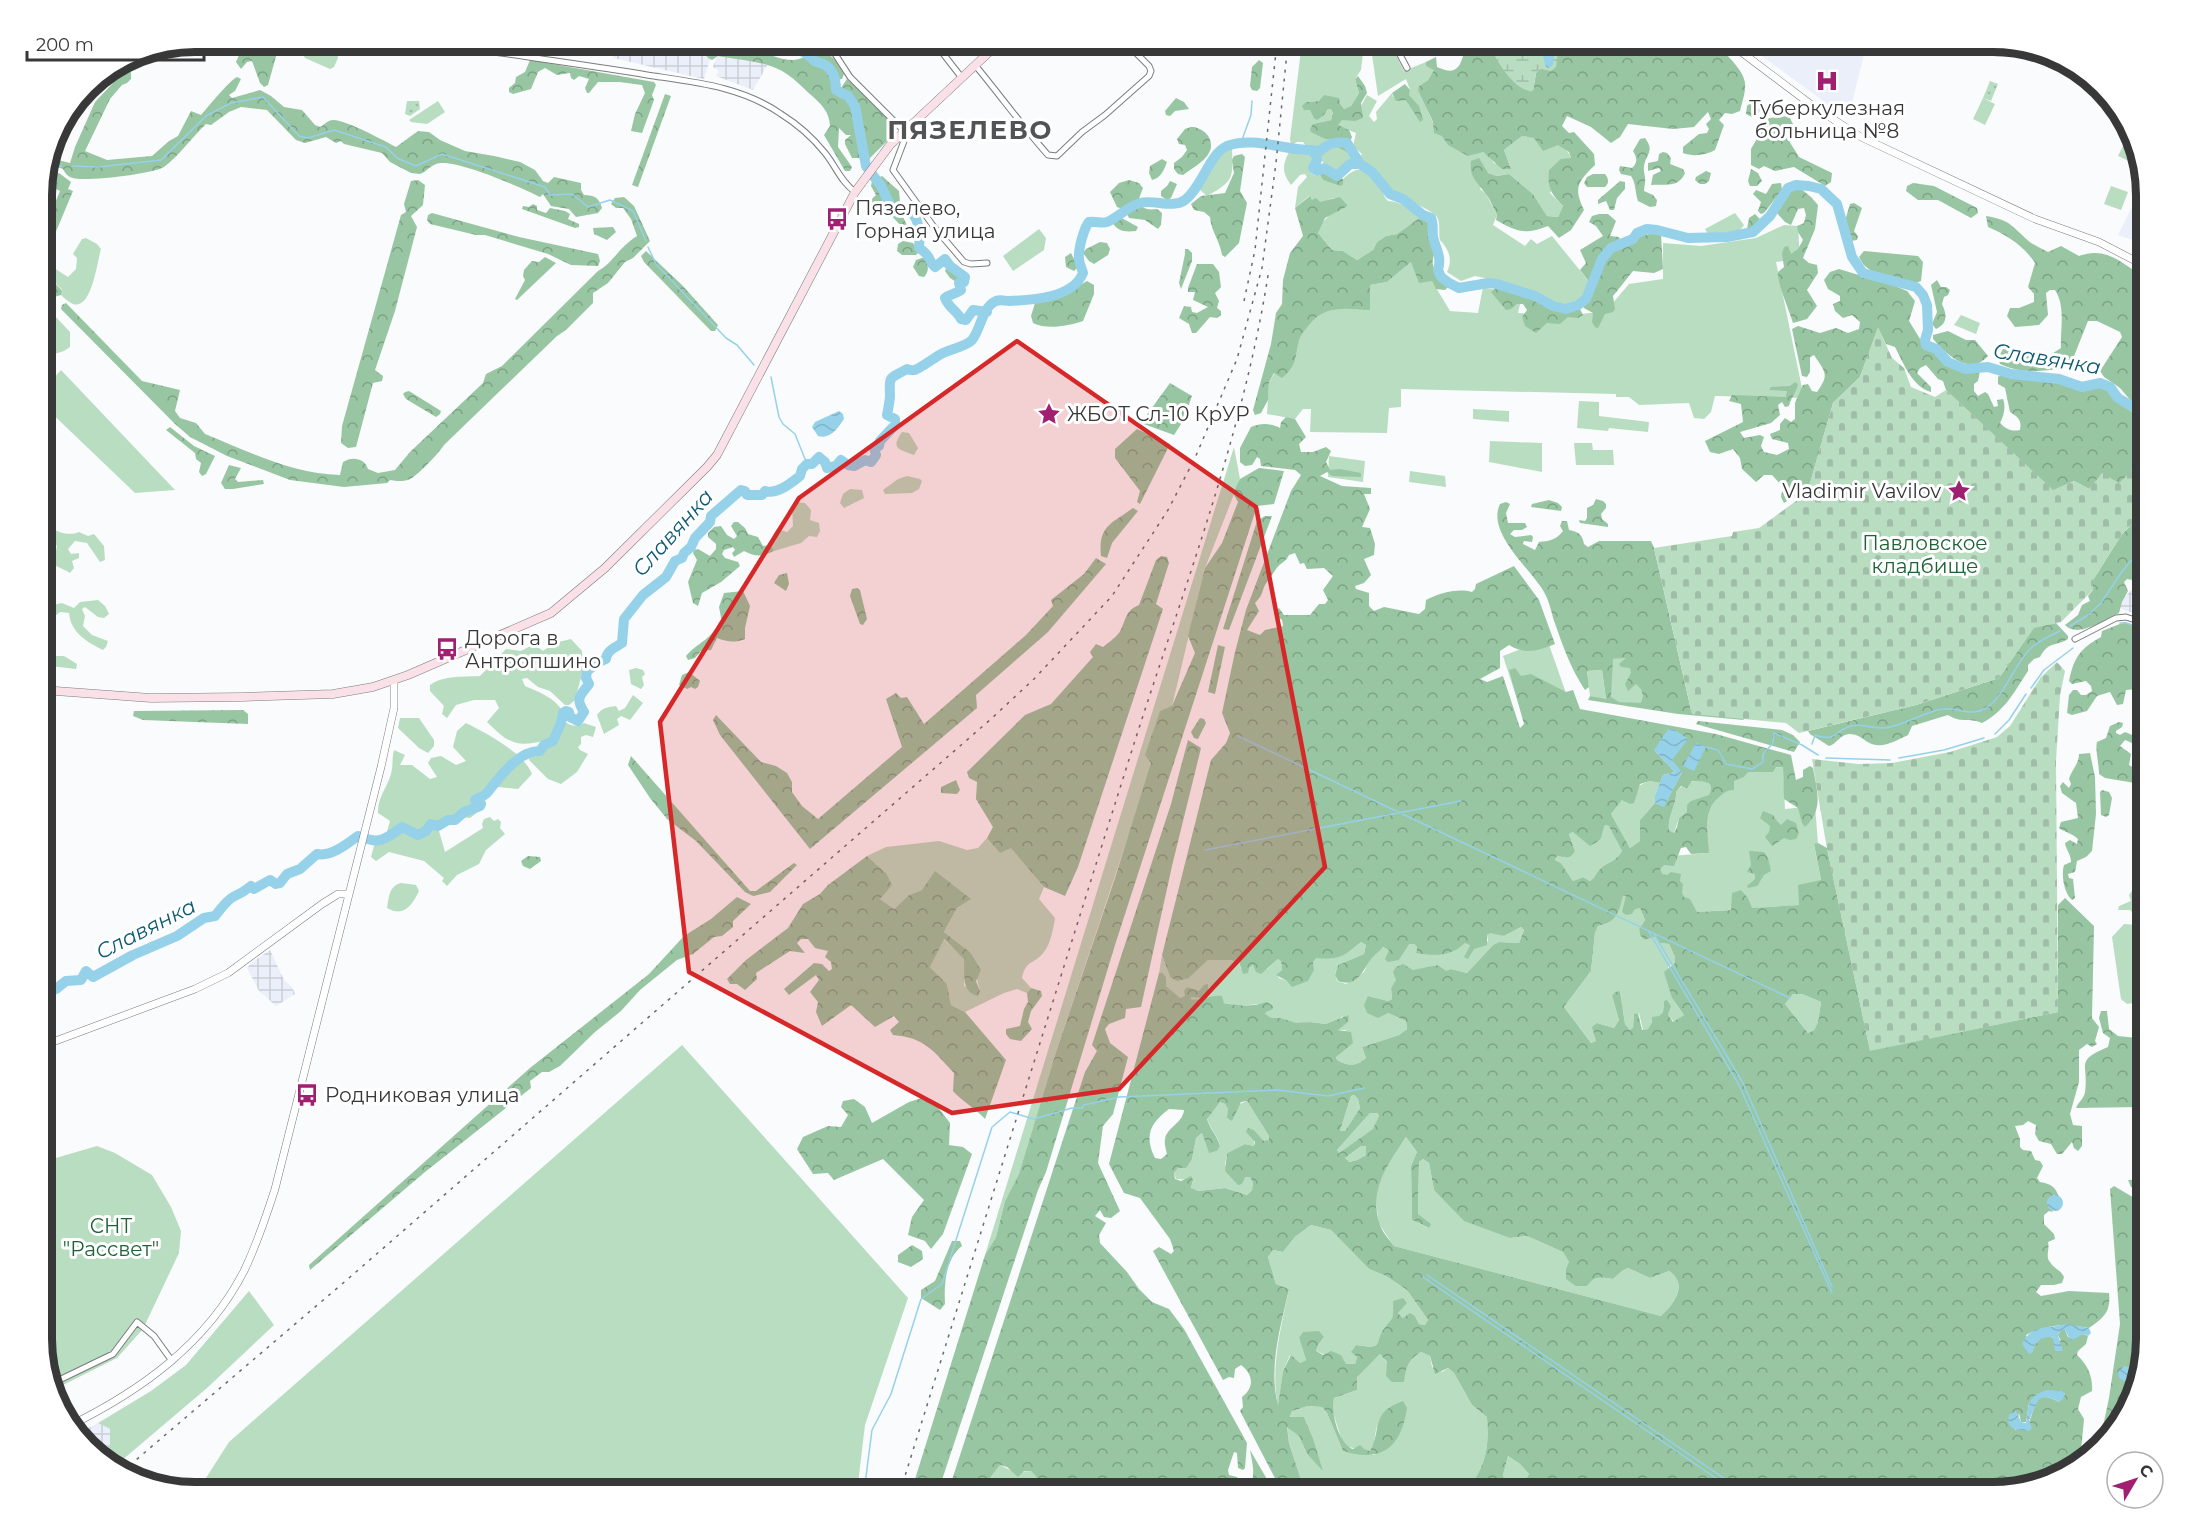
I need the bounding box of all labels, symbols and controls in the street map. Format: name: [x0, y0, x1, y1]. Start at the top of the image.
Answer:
scale bar: [27, 24, 204, 62]
text: 200 m: [36, 34, 94, 56]
hospital icon: Туберкулезная больница №8: [1814, 68, 1840, 94]
place label: Туберкулезная больница №8: [1749, 96, 1905, 143]
district label: ПЯЗЕЛЕВО: [887, 114, 1053, 146]
place label: Пязелево, Горная улица: [855, 196, 995, 243]
bus stop icon: Пязелево, Горная улица: [824, 206, 850, 232]
water label: Славянка: [1992, 338, 2103, 379]
place icon: ЖБОТ Сл-10 КрУР: [1036, 401, 1062, 427]
place label: ЖБОТ Сл-10 КрУР: [1067, 402, 1250, 426]
place icon: Vladimir Vavilov: [1946, 478, 1972, 504]
place label: Vladimir Vavilov: [1782, 479, 1941, 503]
water label: Славянка: [627, 484, 718, 581]
park label: Павловское кладбище: [1862, 531, 1988, 578]
place label: Дорога в Антропшино: [465, 626, 601, 673]
bus stop icon: Дорога в Антропшино: [434, 636, 460, 662]
water label: Славянка: [92, 893, 200, 964]
bus stop icon: Родниковая улица: [294, 1082, 320, 1108]
place label: Родниковая улица: [325, 1083, 519, 1107]
park label: СНТ "Рассвет": [63, 1214, 159, 1261]
north arrow: [2105, 1450, 2165, 1510]
text: С: [2135, 1460, 2158, 1482]

